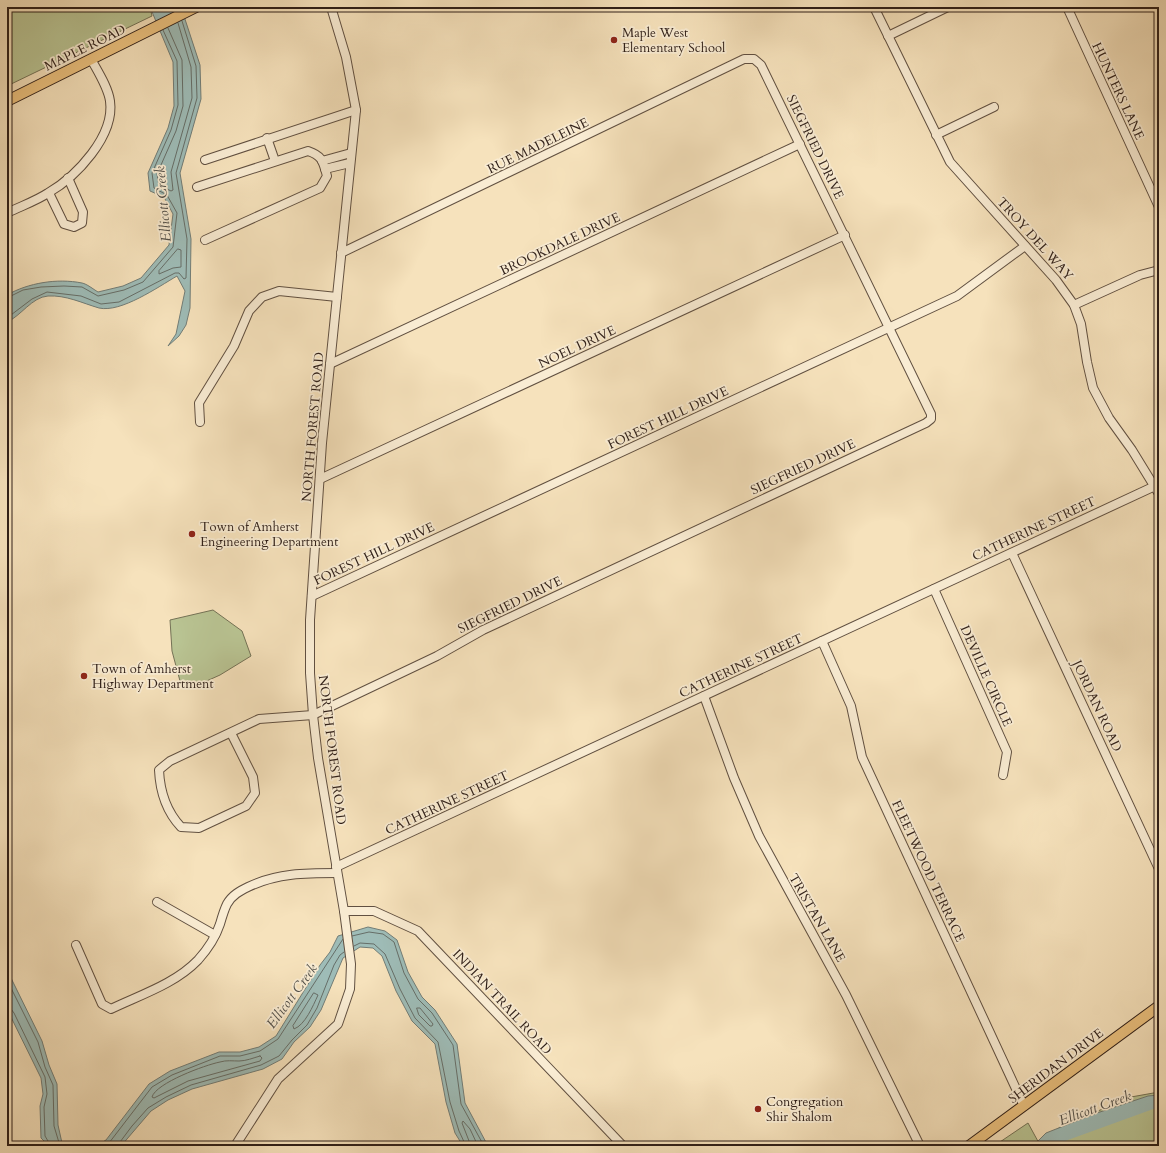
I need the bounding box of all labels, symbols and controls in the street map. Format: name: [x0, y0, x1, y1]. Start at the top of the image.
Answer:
street label: MAPLE ROAD: [41, 20, 129, 76]
place label: Maple West Elementary School: [622, 24, 726, 57]
marker: Maple West Elementary School: [609, 35, 619, 45]
street label: HUNTERS LANE: [1088, 39, 1148, 143]
street label: SIEGFRIED DRIVE: [782, 92, 848, 202]
street label: RUE MADELEINE: [484, 114, 592, 178]
water label: Ellicott Creek: [150, 165, 176, 243]
street label: TROY DEL WAY: [993, 194, 1077, 285]
street label: BROOKDALE DRIVE: [497, 208, 623, 280]
street label: NOEL DRIVE: [535, 321, 619, 373]
street label: NORTH FOREST ROAD: [297, 351, 329, 503]
street label: FOREST HILL DRIVE: [605, 382, 731, 454]
street label: SIEGFRIED DRIVE: [748, 435, 858, 499]
street label: CATHERINE STREET: [969, 492, 1099, 566]
place label: Town of Amherst Engineering Department: [200, 518, 338, 551]
street label: FOREST HILL DRIVE: [311, 518, 437, 590]
marker: Town of Amherst Engineering Department: [187, 529, 197, 539]
street label: SIEGFRIED DRIVE: [455, 572, 565, 638]
street label: DEVILLE CIRCLE: [956, 623, 1016, 729]
street label: CATHERINE STREET: [676, 629, 806, 703]
street label: JORDAN ROAD: [1067, 655, 1126, 755]
place label: Town of Amherst Highway Department: [92, 660, 214, 693]
marker: Town of Amherst Highway Department: [79, 671, 89, 681]
street label: NORTH FOREST ROAD: [314, 674, 350, 826]
street label: CATHERINE STREET: [382, 766, 512, 840]
street label: FLEETWOOD TERRACE: [887, 797, 969, 945]
street label: TRISTAN LANE: [784, 871, 850, 965]
street label: INDIAN TRAIL ROAD: [448, 945, 556, 1059]
water label: Ellicott Creek: [262, 960, 322, 1032]
street label: SHERIDAN DRIVE: [1005, 1024, 1107, 1108]
water label: Ellicott Creek: [1056, 1086, 1134, 1130]
place label: Congregation Shir Shalom: [766, 1093, 844, 1126]
marker: Congregation Shir Shalom: [753, 1104, 763, 1114]

